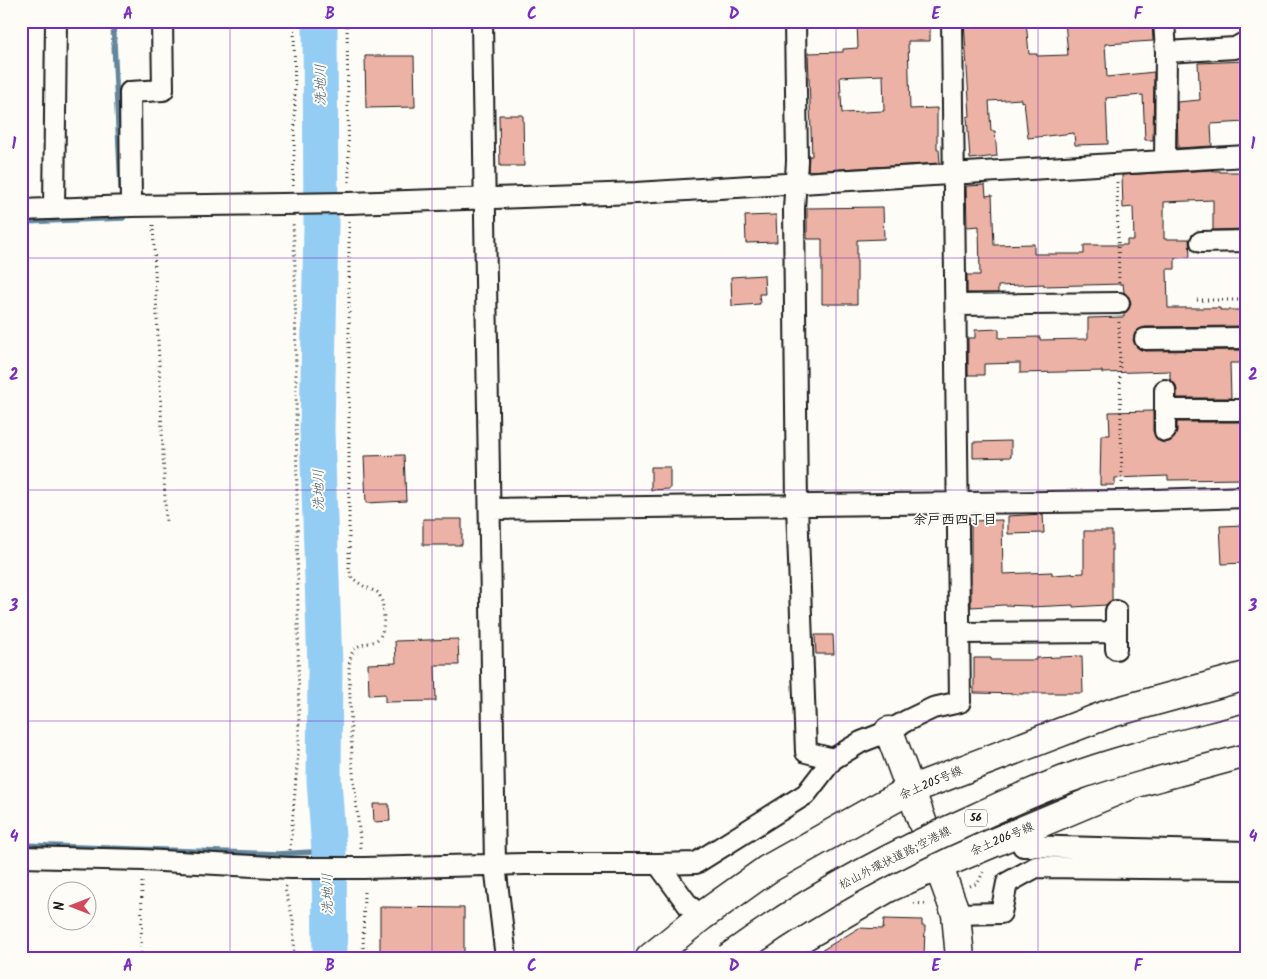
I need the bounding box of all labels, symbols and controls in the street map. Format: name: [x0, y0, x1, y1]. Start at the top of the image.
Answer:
text: A: [123, 2, 133, 27]
text: B: [325, 2, 335, 27]
text: C: [527, 2, 537, 27]
text: D: [729, 2, 740, 27]
text: E: [932, 2, 942, 27]
text: F: [1134, 2, 1144, 27]
water label: 洗地川: [310, 64, 332, 106]
text: 1: [12, 132, 17, 157]
text: 1: [1251, 132, 1256, 157]
text: 2: [9, 363, 19, 388]
text: 2: [1248, 363, 1258, 388]
water label: 洗地川: [308, 469, 330, 511]
district label: 余戸西四丁目: [913, 509, 997, 531]
text: 3: [9, 594, 19, 619]
text: 3: [1248, 594, 1258, 619]
street label: 余土205号線: [896, 761, 966, 805]
road number: 56: [965, 810, 987, 826]
street label: 余土206号線: [967, 817, 1037, 861]
street label: 松山外環状道路;空港線: [836, 821, 954, 895]
text: 4: [10, 825, 19, 850]
text: 4: [1249, 825, 1258, 850]
water label: 洗地川: [317, 873, 339, 915]
north arrow: [48, 882, 98, 932]
text: N: [49, 901, 71, 910]
text: A: [123, 954, 133, 979]
text: B: [325, 954, 335, 979]
text: C: [527, 954, 537, 979]
text: D: [729, 954, 740, 979]
text: E: [932, 954, 942, 979]
text: F: [1134, 954, 1144, 979]

